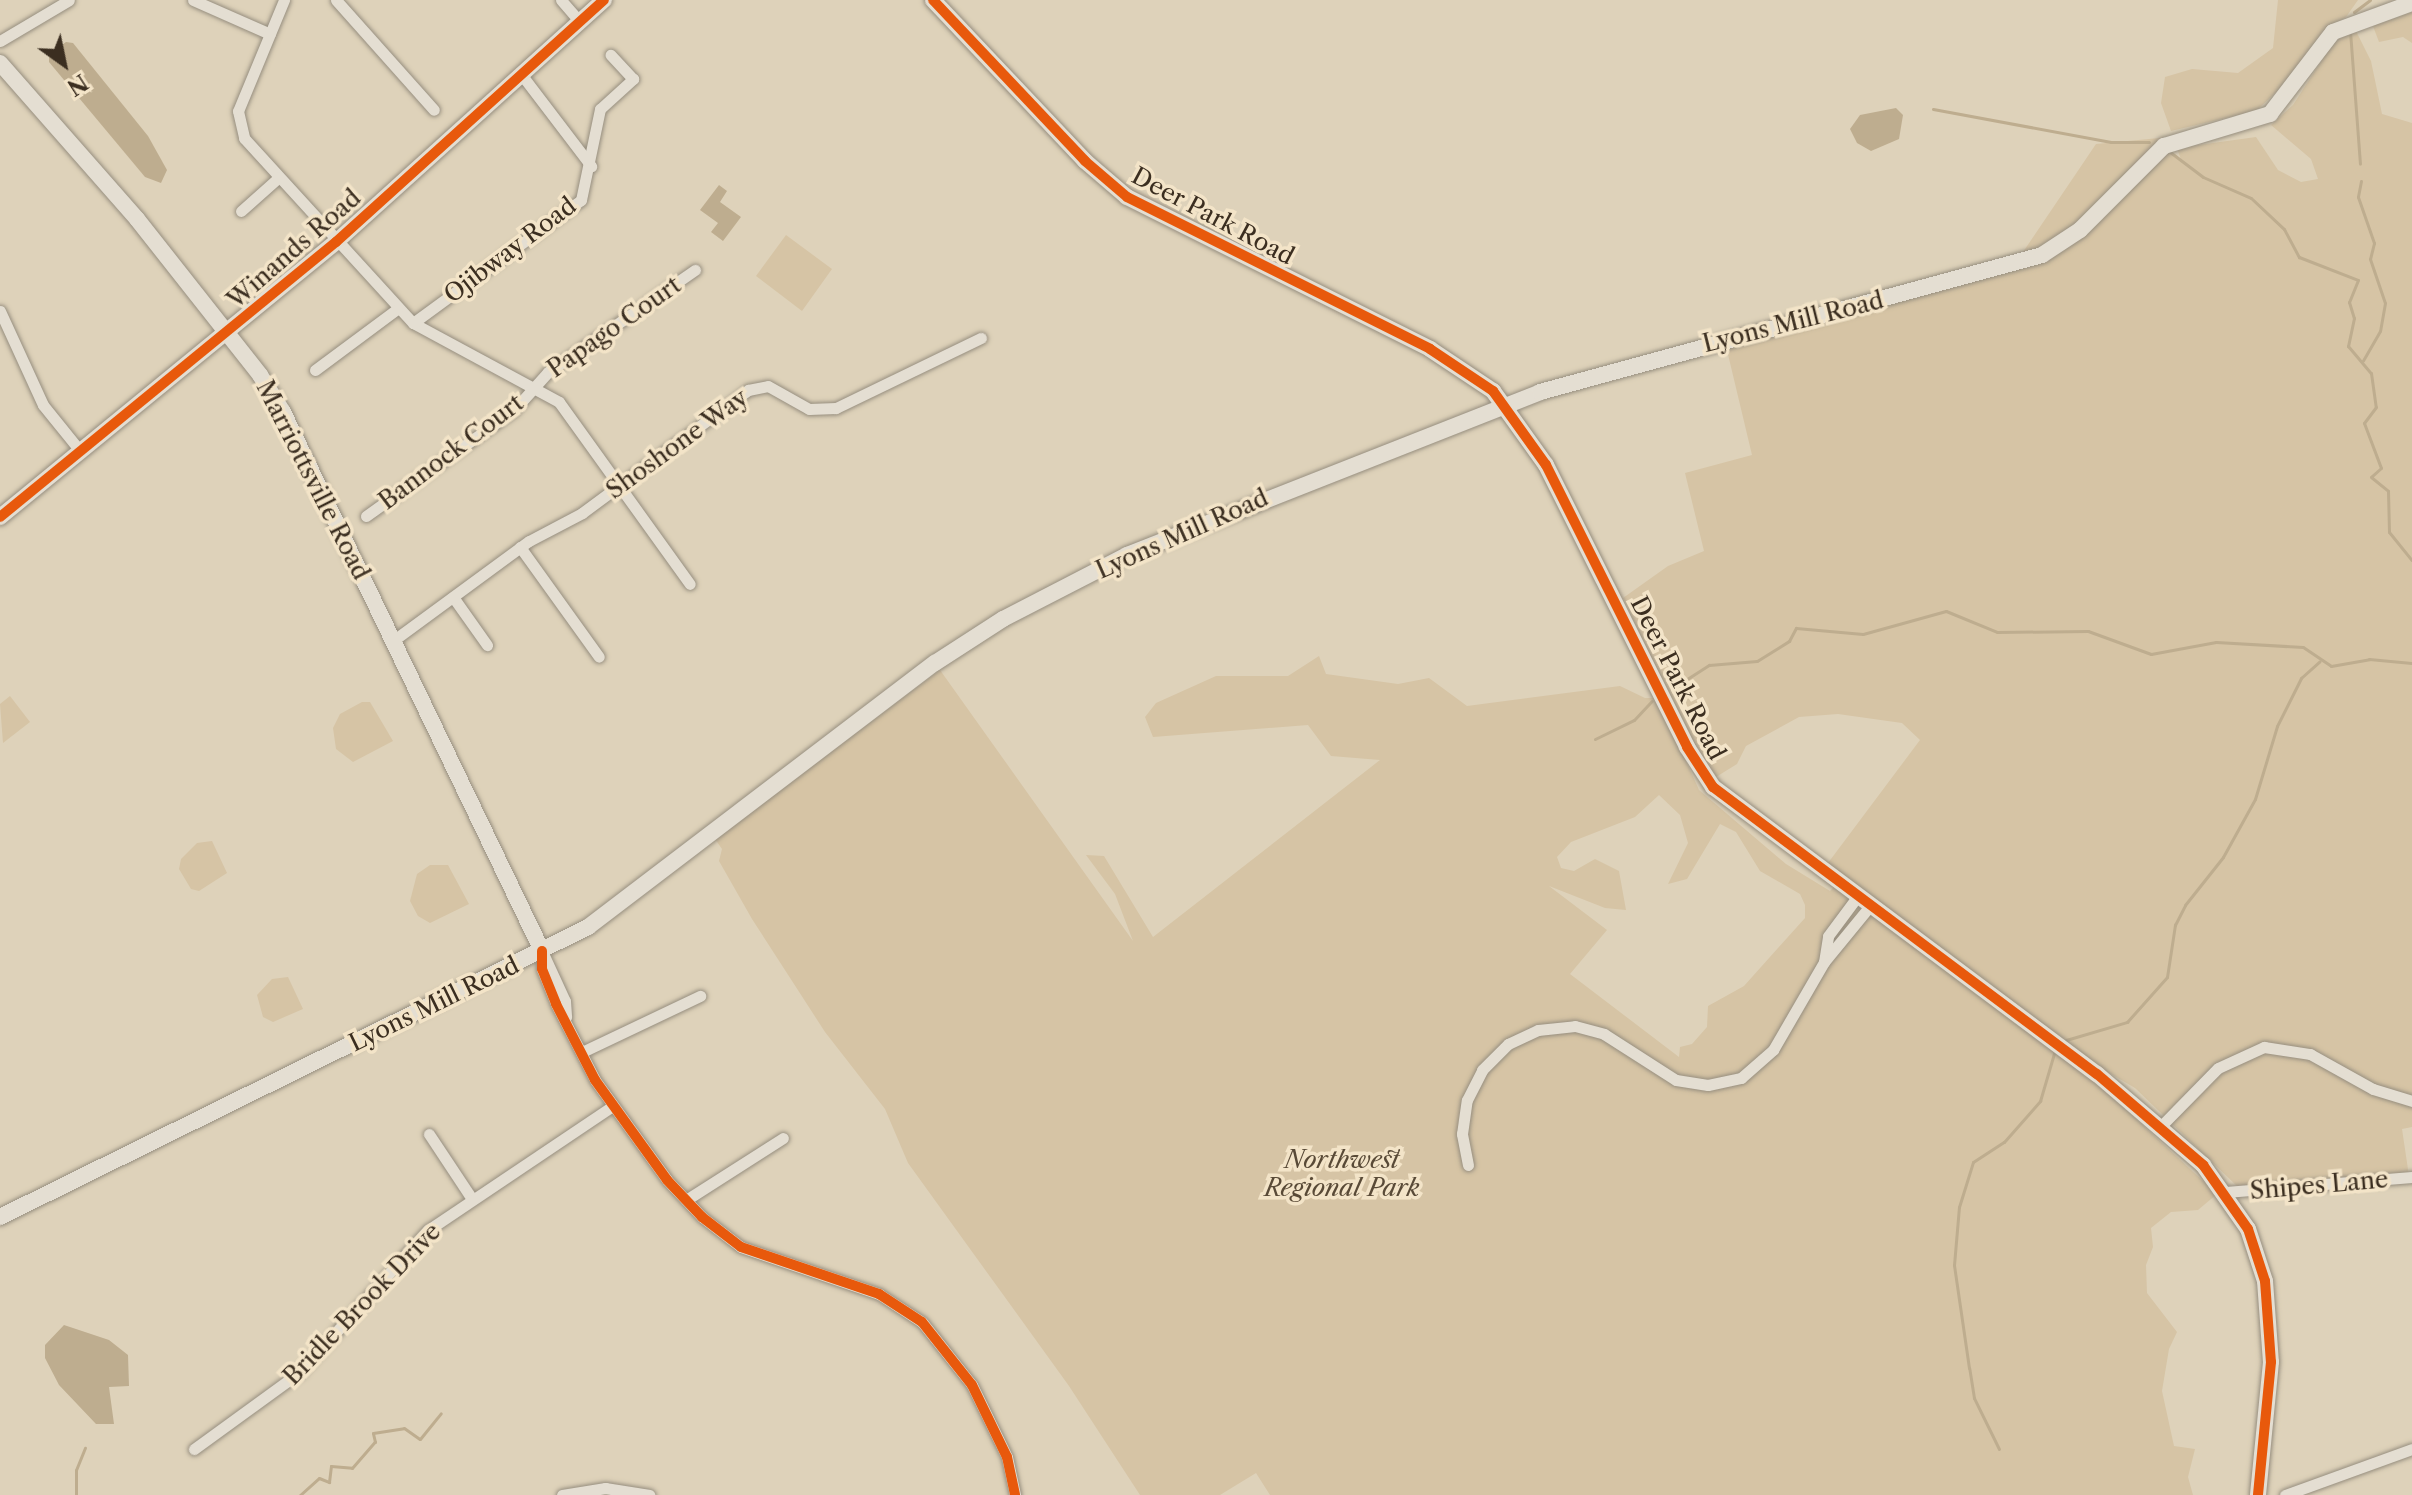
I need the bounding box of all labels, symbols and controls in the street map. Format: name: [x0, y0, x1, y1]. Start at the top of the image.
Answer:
north arrow: [24, 24, 104, 104]
text: N: [62, 68, 93, 101]
street label: Deer Park Road: [1126, 161, 1300, 271]
street label: Winands Road: [222, 183, 366, 315]
street label: Ojibway Road: [438, 191, 582, 309]
street label: Papago Court: [542, 271, 686, 383]
street label: Lyons Mill Road: [1700, 286, 1886, 358]
street label: Marriottsville Road: [250, 375, 376, 585]
street label: Shoshone Way: [600, 383, 754, 505]
street label: Bannock Court: [373, 388, 529, 516]
street label: Lyons Mill Road: [1091, 483, 1273, 585]
street label: Deer Park Road: [1624, 591, 1732, 765]
street label: Lyons Mill Road: [344, 950, 524, 1058]
park label: Northwest Regional Park: [1265, 1146, 1419, 1202]
street label: Shipes Lane: [2249, 1165, 2389, 1205]
street label: Bridle Brook Drive: [277, 1217, 447, 1391]

